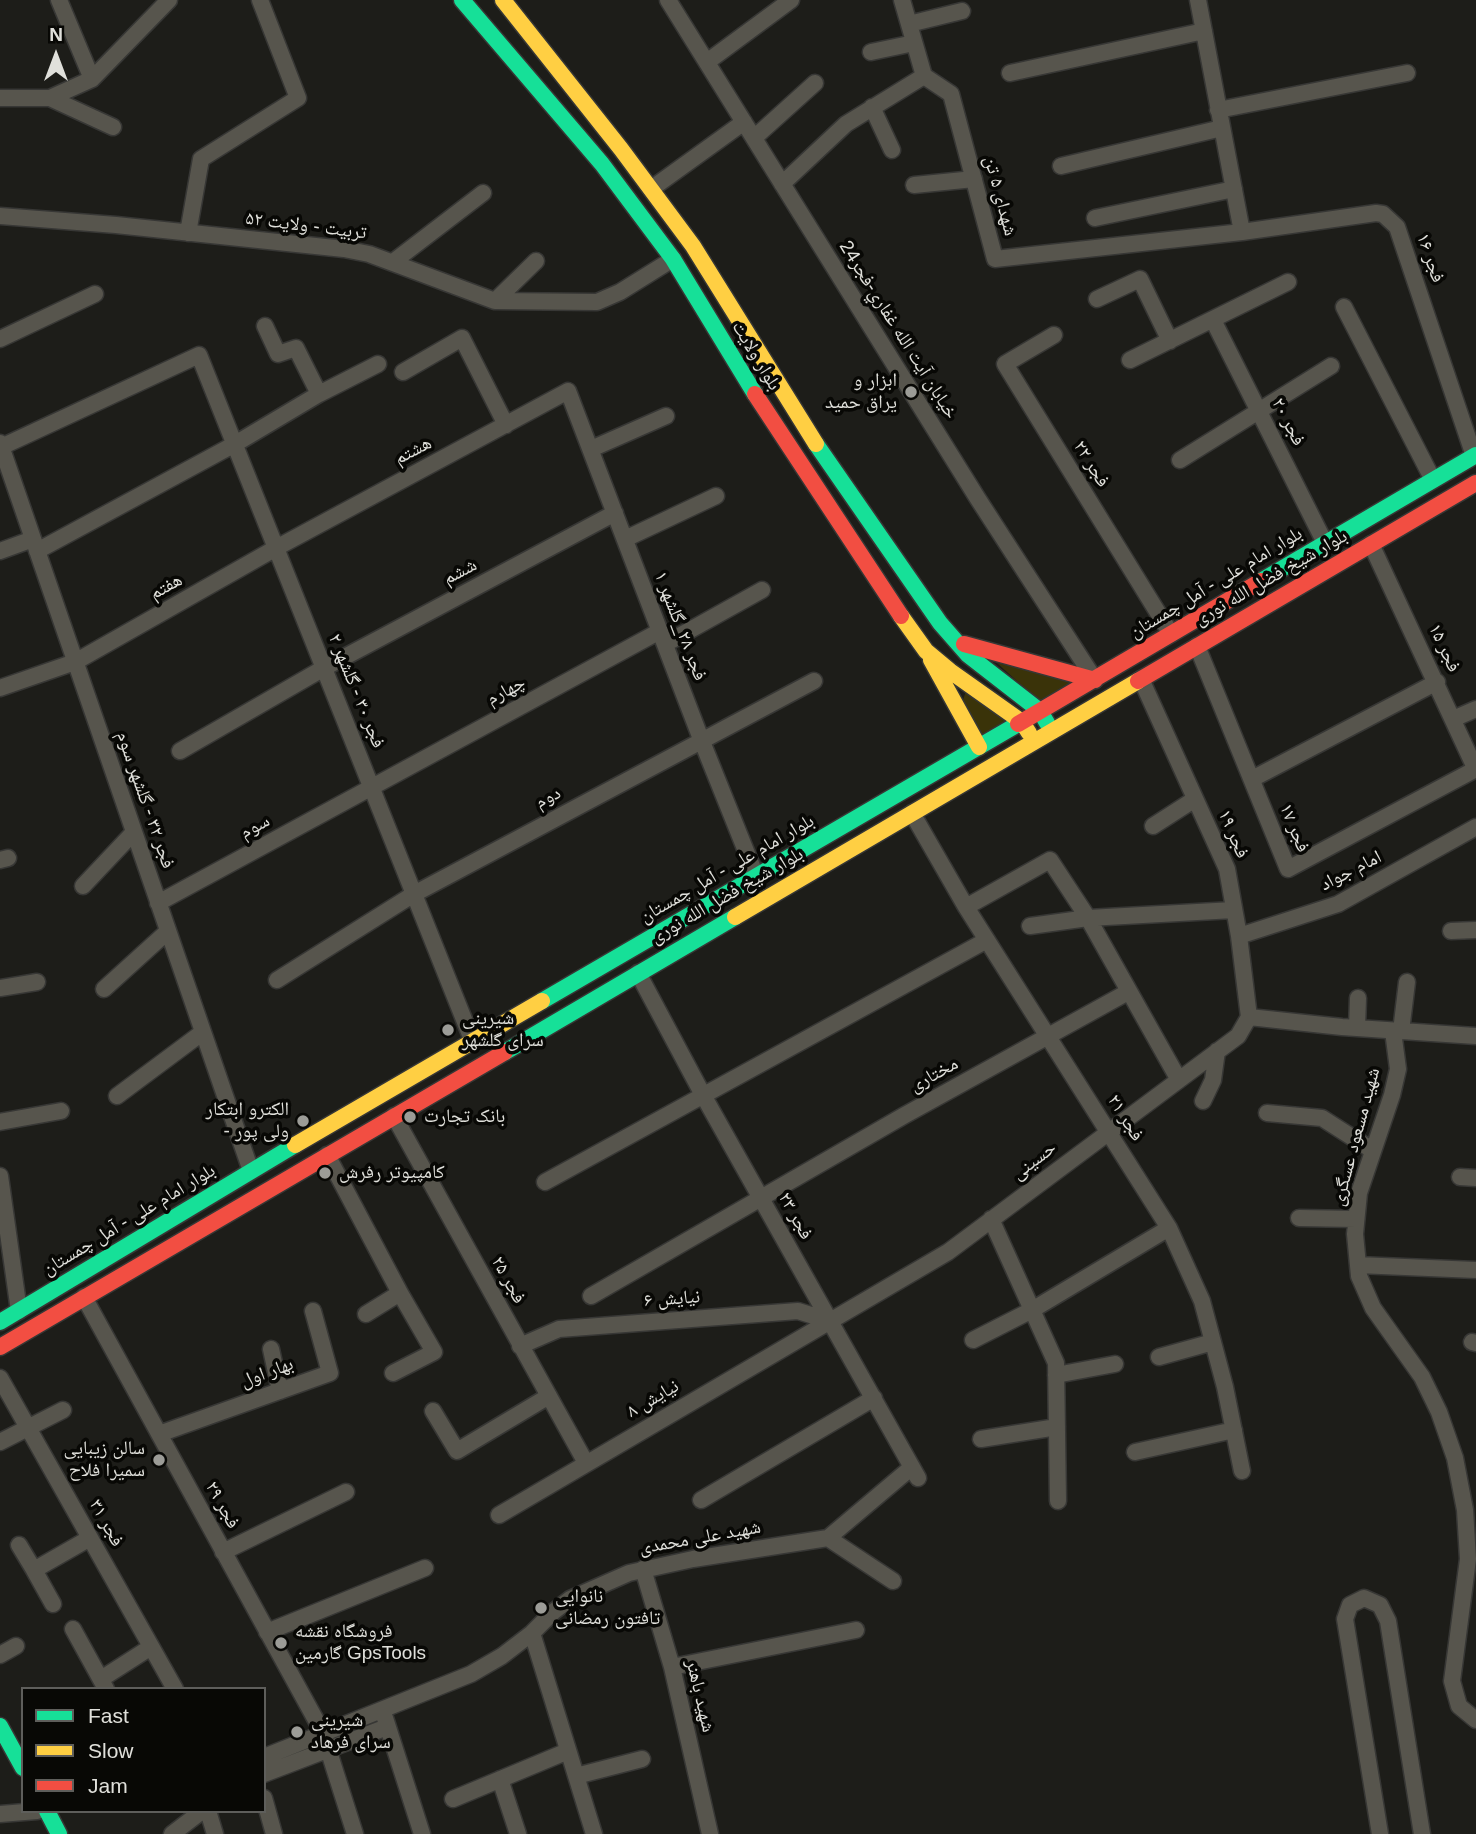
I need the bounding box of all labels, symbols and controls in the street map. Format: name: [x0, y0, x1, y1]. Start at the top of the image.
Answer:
north arrow: [21, 21, 91, 91]
text: N: [49, 24, 63, 45]
street label: شهدای ۵ تن: [978, 154, 1022, 238]
street label: تربیت - ولایت ۵۲: [244, 207, 368, 245]
street label: فجر ۱۶: [1411, 230, 1449, 286]
street label: خيابان آيت الله غفاري-فجر24: [834, 237, 962, 423]
street label: بلوار ولایت: [726, 317, 786, 395]
place label: ابزار و یراق حمید: [825, 370, 897, 414]
marker: ابزار و یراق حمید: [903, 384, 919, 400]
street label: فجر ۲۰: [1266, 394, 1310, 450]
street label: هشتم: [390, 432, 436, 470]
street label: فجر ۲۲: [1068, 436, 1114, 492]
street label: بلوار امام علی - آمل چمستان: [1125, 522, 1307, 644]
street label: بلوار شیخ فضل الله نوری: [1191, 525, 1351, 631]
street label: ششم: [439, 554, 481, 590]
street label: فجر ۲۸_گلشهر ۱: [649, 568, 711, 684]
street label: هفتم: [146, 569, 186, 605]
street label: فجر ۱۵: [1423, 620, 1465, 676]
street label: فجر ۳۰ - گلشهر ۲: [323, 630, 389, 752]
street label: چهارم: [483, 671, 529, 711]
street label: فجر ۳۲ - گلشهر سوم: [111, 728, 179, 872]
street label: دوم: [531, 782, 565, 814]
street label: فجر ۱۷: [1274, 800, 1314, 856]
street label: فجر ۱۹: [1213, 806, 1253, 862]
street label: سوم: [236, 810, 274, 844]
street label: بلوار امام علی - آمل چمستان: [636, 810, 818, 928]
street label: بلوار شیخ فضل الله نوری: [647, 843, 807, 949]
street label: امام جواد: [1316, 846, 1386, 896]
place label: شیرینی سرای گلشهر: [462, 1008, 544, 1052]
marker: شیرینی سرای گلشهر: [440, 1022, 456, 1038]
street label: مختاری: [906, 1052, 962, 1098]
street label: شهید مسعود عسگری: [1327, 1065, 1385, 1209]
street label: فجر ۲۱: [1102, 1090, 1148, 1146]
place label: الکترو ابتکار - ولی پور: [206, 1099, 289, 1143]
place label: بانک تجارت: [424, 1106, 505, 1128]
marker: بانک تجارت: [402, 1109, 418, 1125]
marker: الکترو ابتکار - ولی پور: [295, 1113, 311, 1129]
street label: حسینی: [1007, 1137, 1061, 1185]
street label: بلوار امام علی - آمل چمستان: [38, 1159, 220, 1281]
place label: کامپیوتر رفرش: [339, 1162, 445, 1184]
marker: کامپیوتر رفرش: [317, 1165, 333, 1181]
street label: فجر ۲۳: [773, 1188, 817, 1244]
street label: فجر ۲۵: [486, 1252, 530, 1308]
street label: نیایش ۶: [643, 1286, 701, 1312]
street label: بهار اول: [237, 1353, 297, 1393]
street label: نیایش ۸: [623, 1375, 683, 1423]
place label: سالن زیبایی سمیرا فلاح: [63, 1438, 145, 1482]
marker: سالن زیبایی سمیرا فلاح: [151, 1452, 167, 1468]
street label: فجر ۲۹: [200, 1477, 244, 1533]
street label: فجر ۳۱: [84, 1495, 128, 1551]
street label: شهید علی محمدی: [637, 1516, 763, 1560]
place label: نانوایی تافتون رمضانی: [555, 1586, 660, 1630]
marker: نانوایی تافتون رمضانی: [533, 1600, 549, 1616]
place label: فروشگاه نقشه گارمین GpsTools: [295, 1621, 426, 1665]
marker: فروشگاه نقشه گارمین GpsTools: [273, 1635, 289, 1651]
street label: شهید باهنر: [681, 1657, 719, 1735]
legend: [21, 1687, 266, 1813]
text: Fast: [88, 1704, 129, 1727]
place label: شیرینی سرای فرهاد: [311, 1710, 391, 1754]
marker: شیرینی سرای فرهاد: [289, 1724, 305, 1740]
text: Slow: [88, 1739, 134, 1762]
text: Jam: [88, 1774, 128, 1797]

